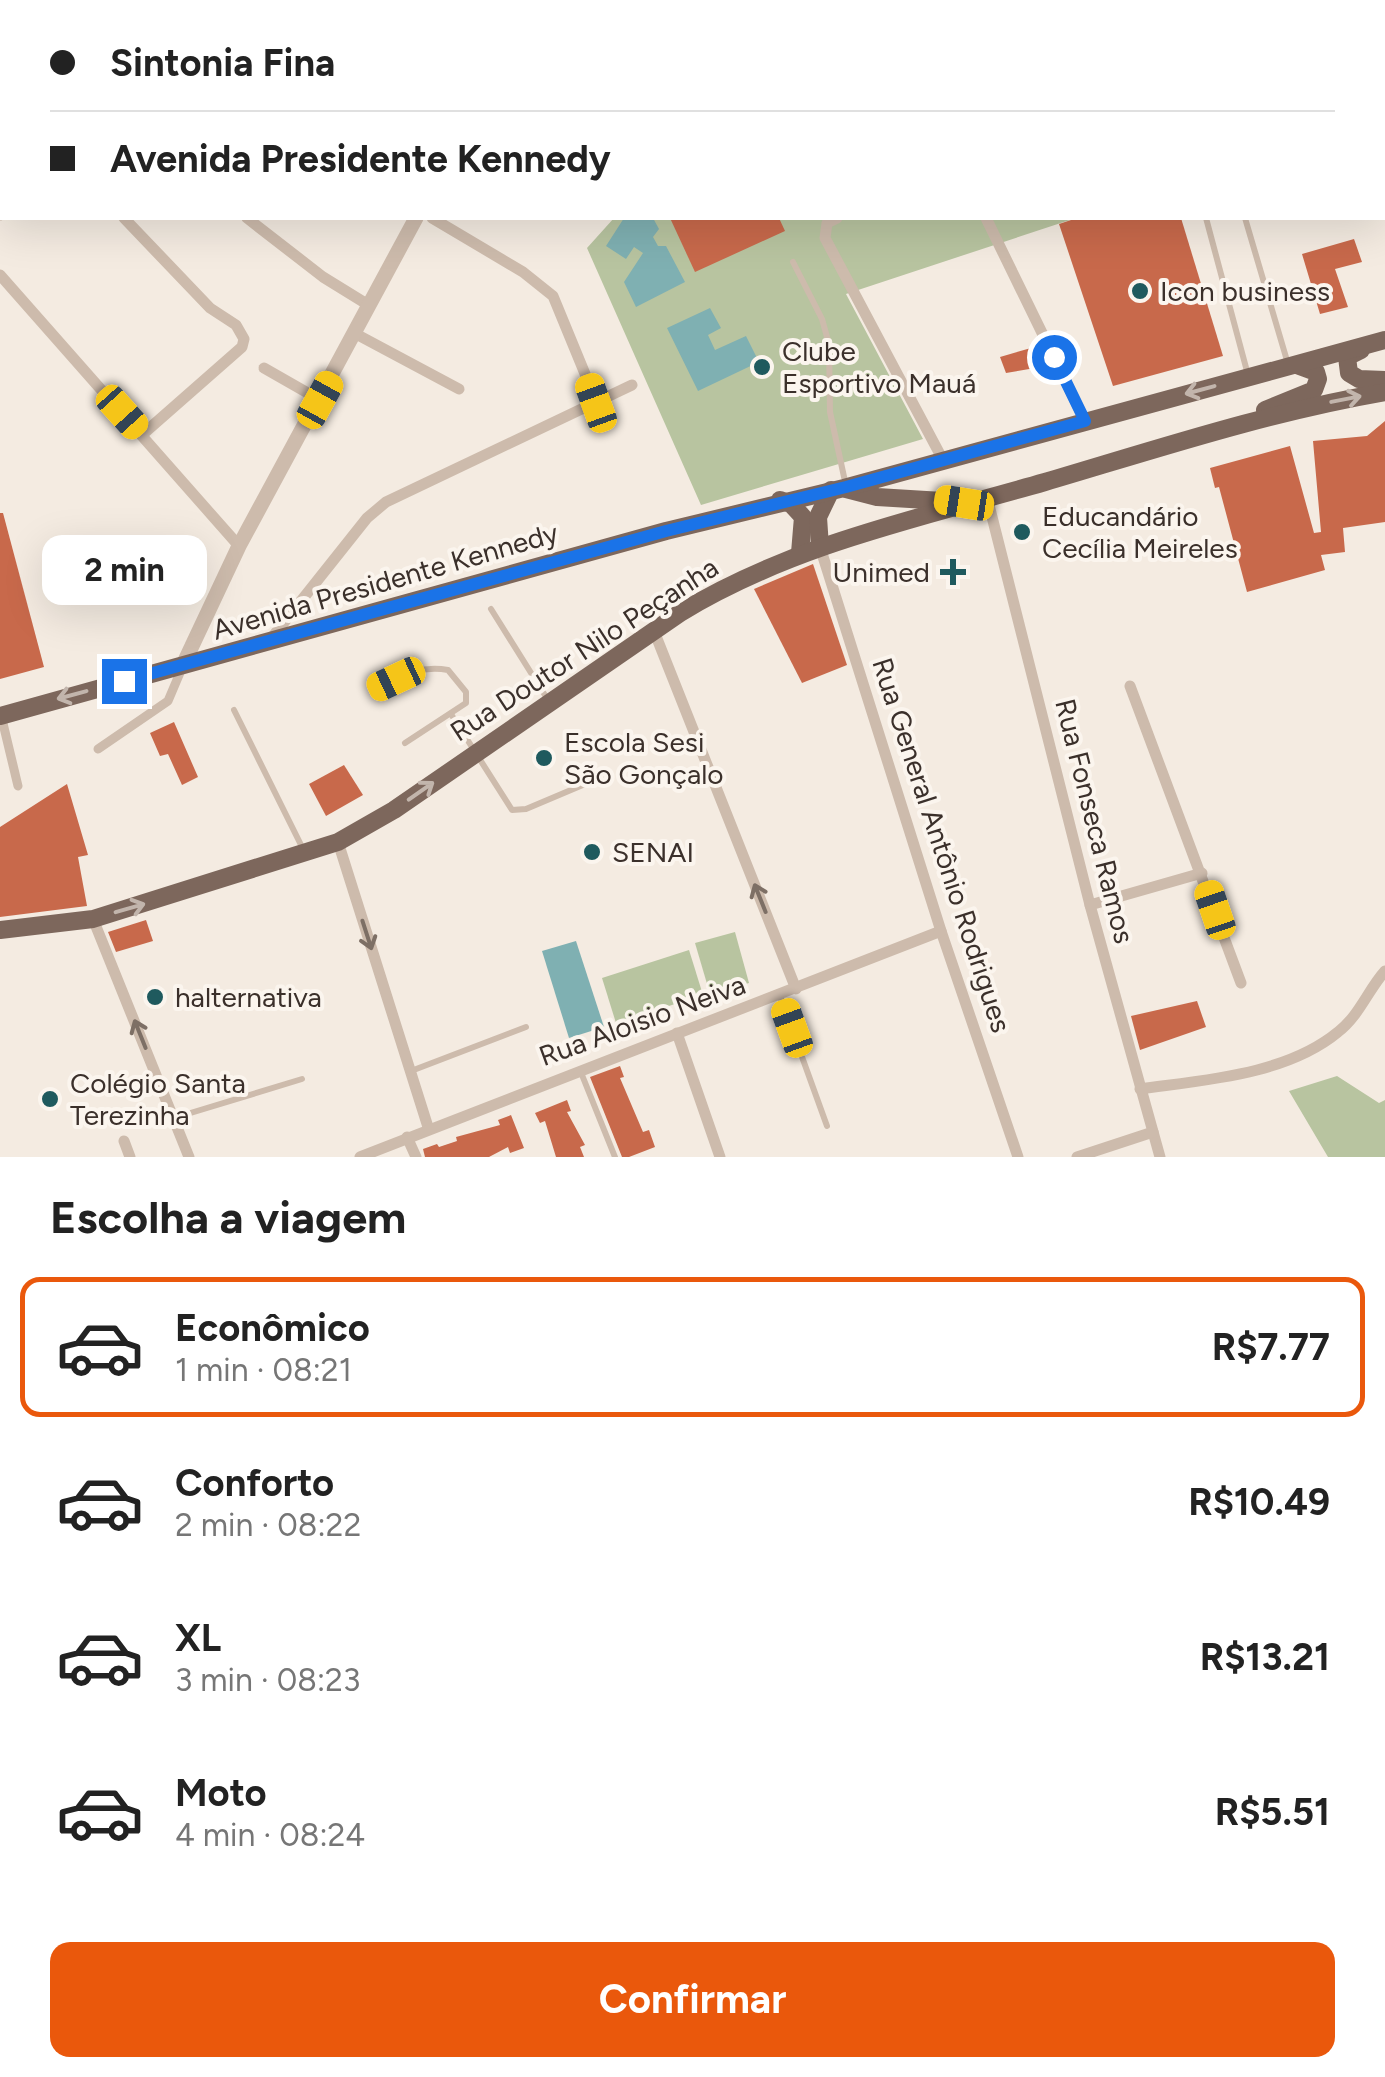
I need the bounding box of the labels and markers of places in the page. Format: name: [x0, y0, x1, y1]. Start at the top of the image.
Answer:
place label: Icon business: [1160, 274, 1330, 308]
marker: Icon business: [1129, 280, 1151, 302]
place label: Clube Esportivo Mauá: [782, 334, 976, 400]
marker: Clube Esportivo Mauá: [751, 356, 773, 378]
place label: Educandário Cecília Meireles: [1042, 499, 1238, 565]
marker: Educandário Cecília Meireles: [1011, 521, 1033, 543]
place label: Unimed: [833, 555, 930, 589]
marker: Unimed: [940, 559, 966, 585]
place label: Escola Sesi São Gonçalo: [564, 725, 724, 791]
marker: Escola Sesi São Gonçalo: [533, 747, 555, 769]
place label: SENAI: [612, 835, 694, 869]
marker: SENAI: [581, 841, 603, 863]
place label: halternativa: [175, 980, 322, 1014]
marker: halternativa: [144, 986, 166, 1008]
place label: Colégio Santa Terezinha: [70, 1066, 246, 1132]
marker: Colégio Santa Terezinha: [39, 1088, 61, 1110]

